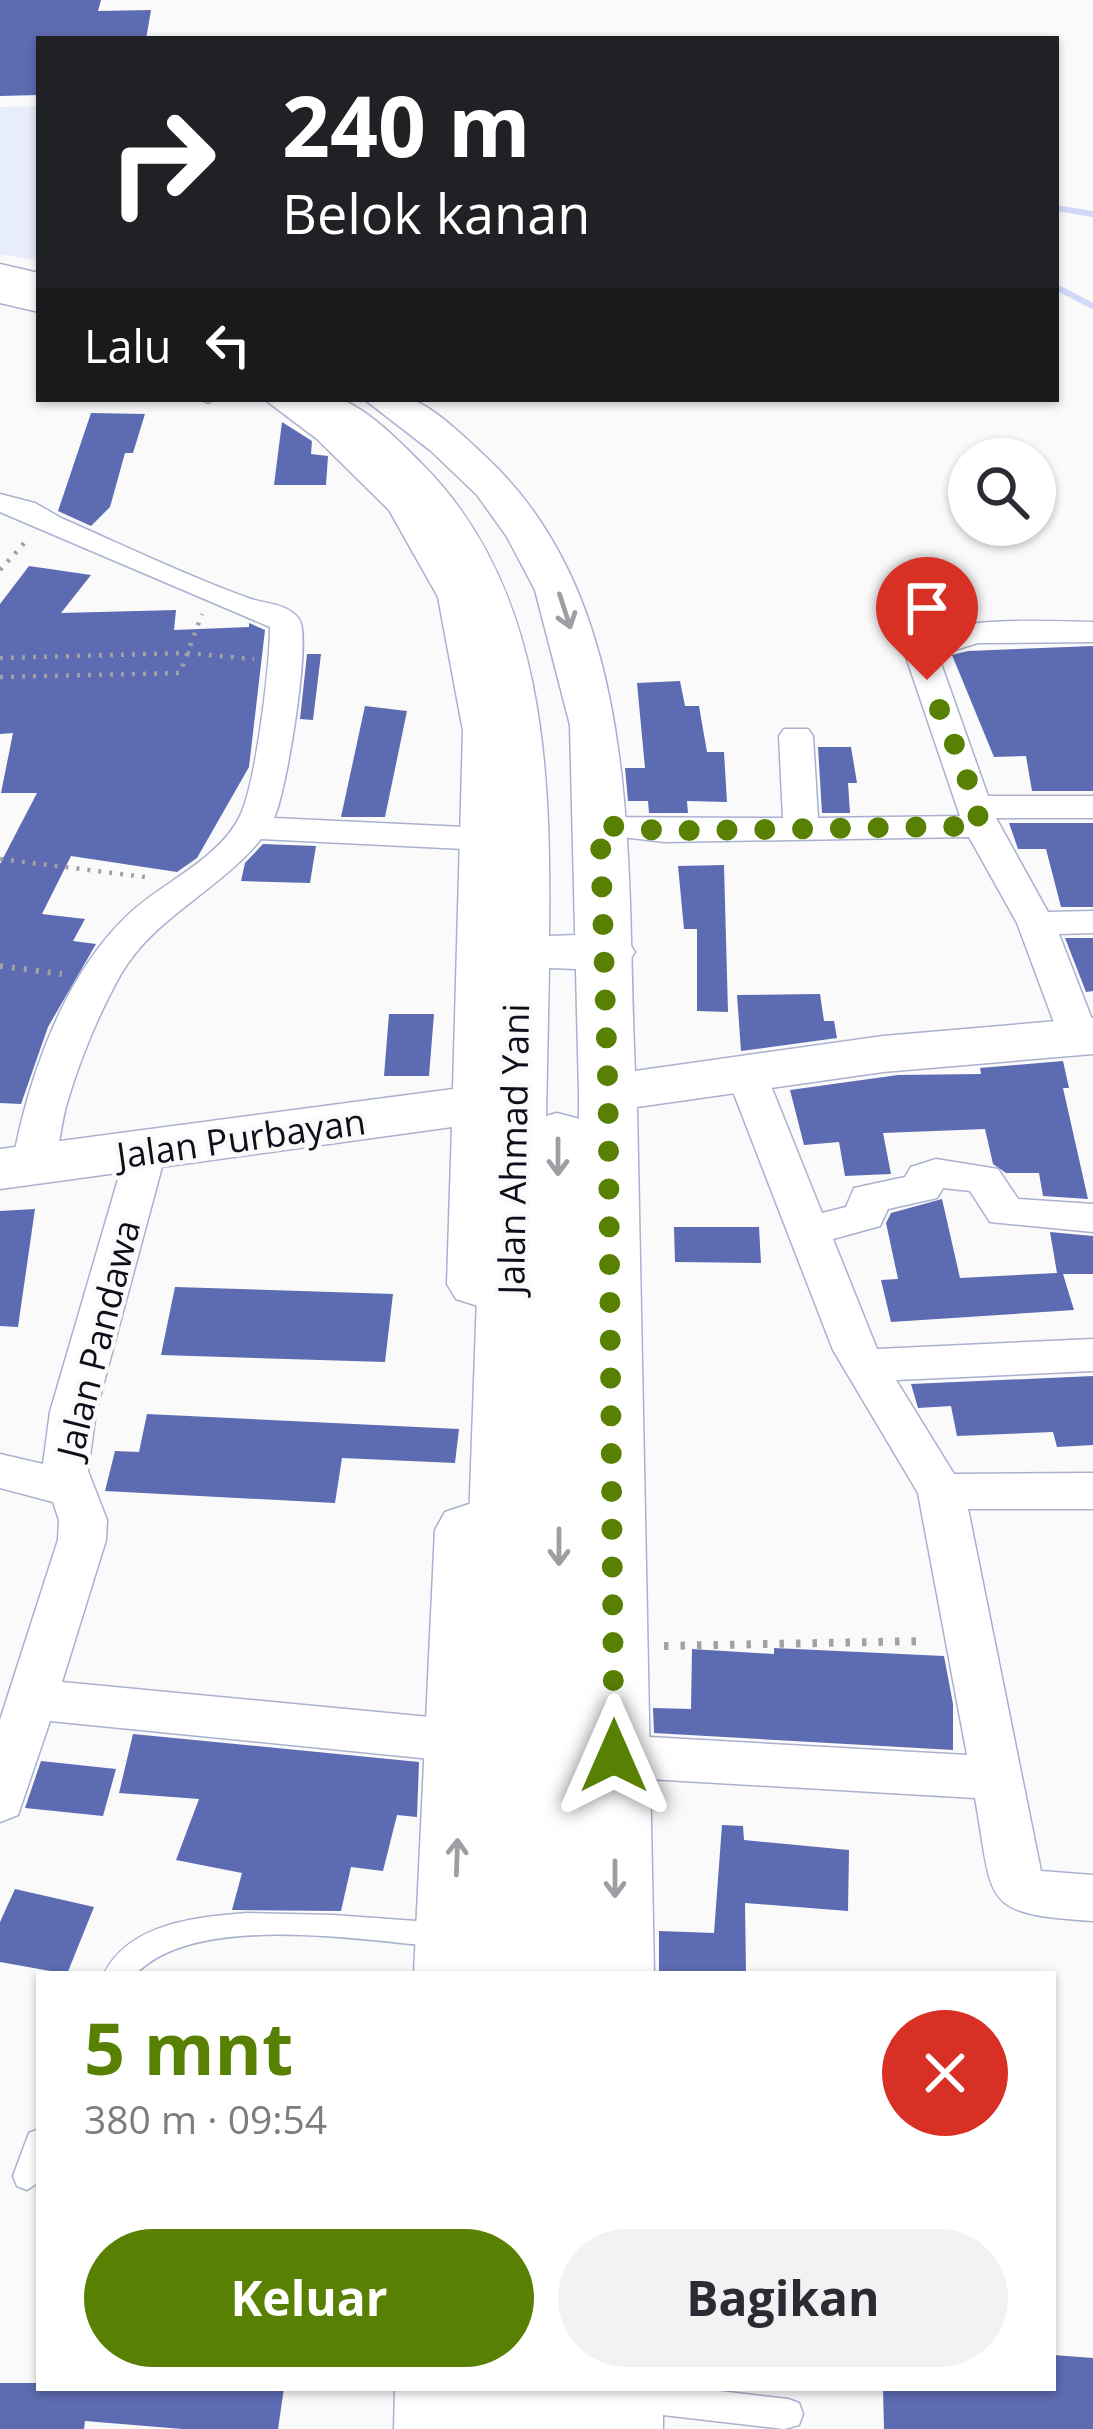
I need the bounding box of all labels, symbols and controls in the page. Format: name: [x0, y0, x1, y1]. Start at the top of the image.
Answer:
text: 240 m: [282, 67, 530, 182]
icon: right: [84, 84, 240, 240]
text: Belok kanan: [282, 176, 590, 250]
icon: left: [195, 312, 261, 378]
text: Lalu: [84, 315, 171, 376]
map controls: [948, 438, 1056, 546]
button: search: [948, 438, 1056, 546]
pin: [876, 557, 978, 680]
icon: arrive: [894, 575, 960, 641]
one-way arrow: [556, 592, 577, 629]
street label: Jalan Ahmad Yani: [486, 1003, 540, 1298]
street label: Jalan Purbayan: [110, 1096, 369, 1180]
one-way arrow: [547, 1137, 569, 1176]
street label: Jalan Pandawa: [44, 1215, 151, 1466]
one-way arrow: [548, 1527, 570, 1566]
position arrow: [551, 1693, 677, 1819]
one-way arrow: [445, 1838, 468, 1877]
one-way arrow: [603, 1859, 626, 1898]
text: 5 mnt: [84, 1998, 293, 2096]
button: close: [882, 2010, 1008, 2136]
text: 380 m · 09:54: [84, 2092, 327, 2145]
button: Keluar: [84, 2229, 534, 2367]
button: Bagikan: [558, 2229, 1008, 2367]

